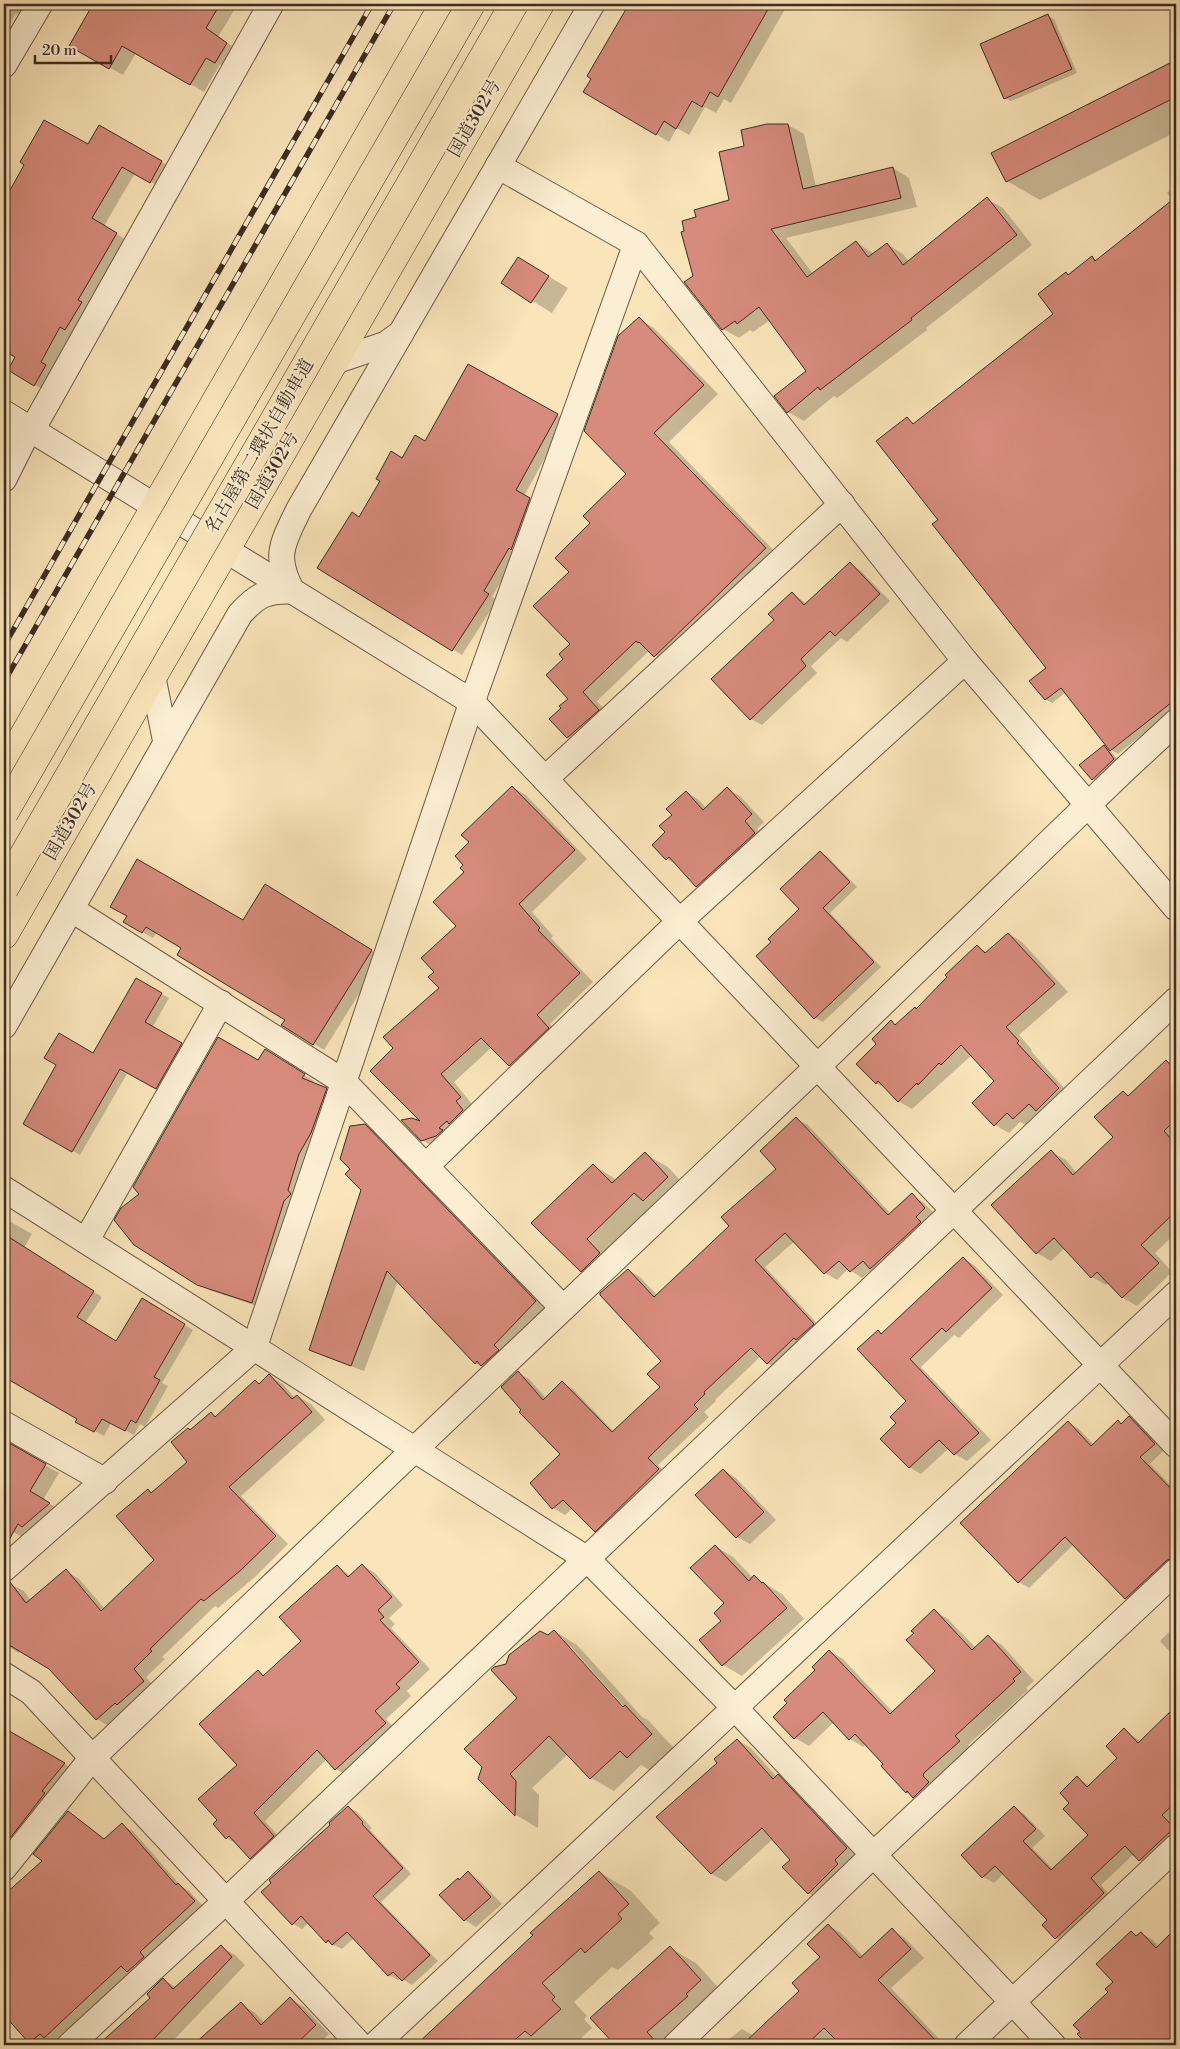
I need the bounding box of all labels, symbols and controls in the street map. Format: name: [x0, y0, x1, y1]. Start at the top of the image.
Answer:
scale bar: [35, 32, 111, 64]
text: 20 m: [42, 41, 77, 60]
street label: 国道302号: [443, 75, 506, 161]
street label: 名古屋第二環状自動車道: [200, 355, 319, 538]
street label: 国道302号: [241, 427, 304, 513]
street label: 国道302号: [39, 778, 102, 864]

